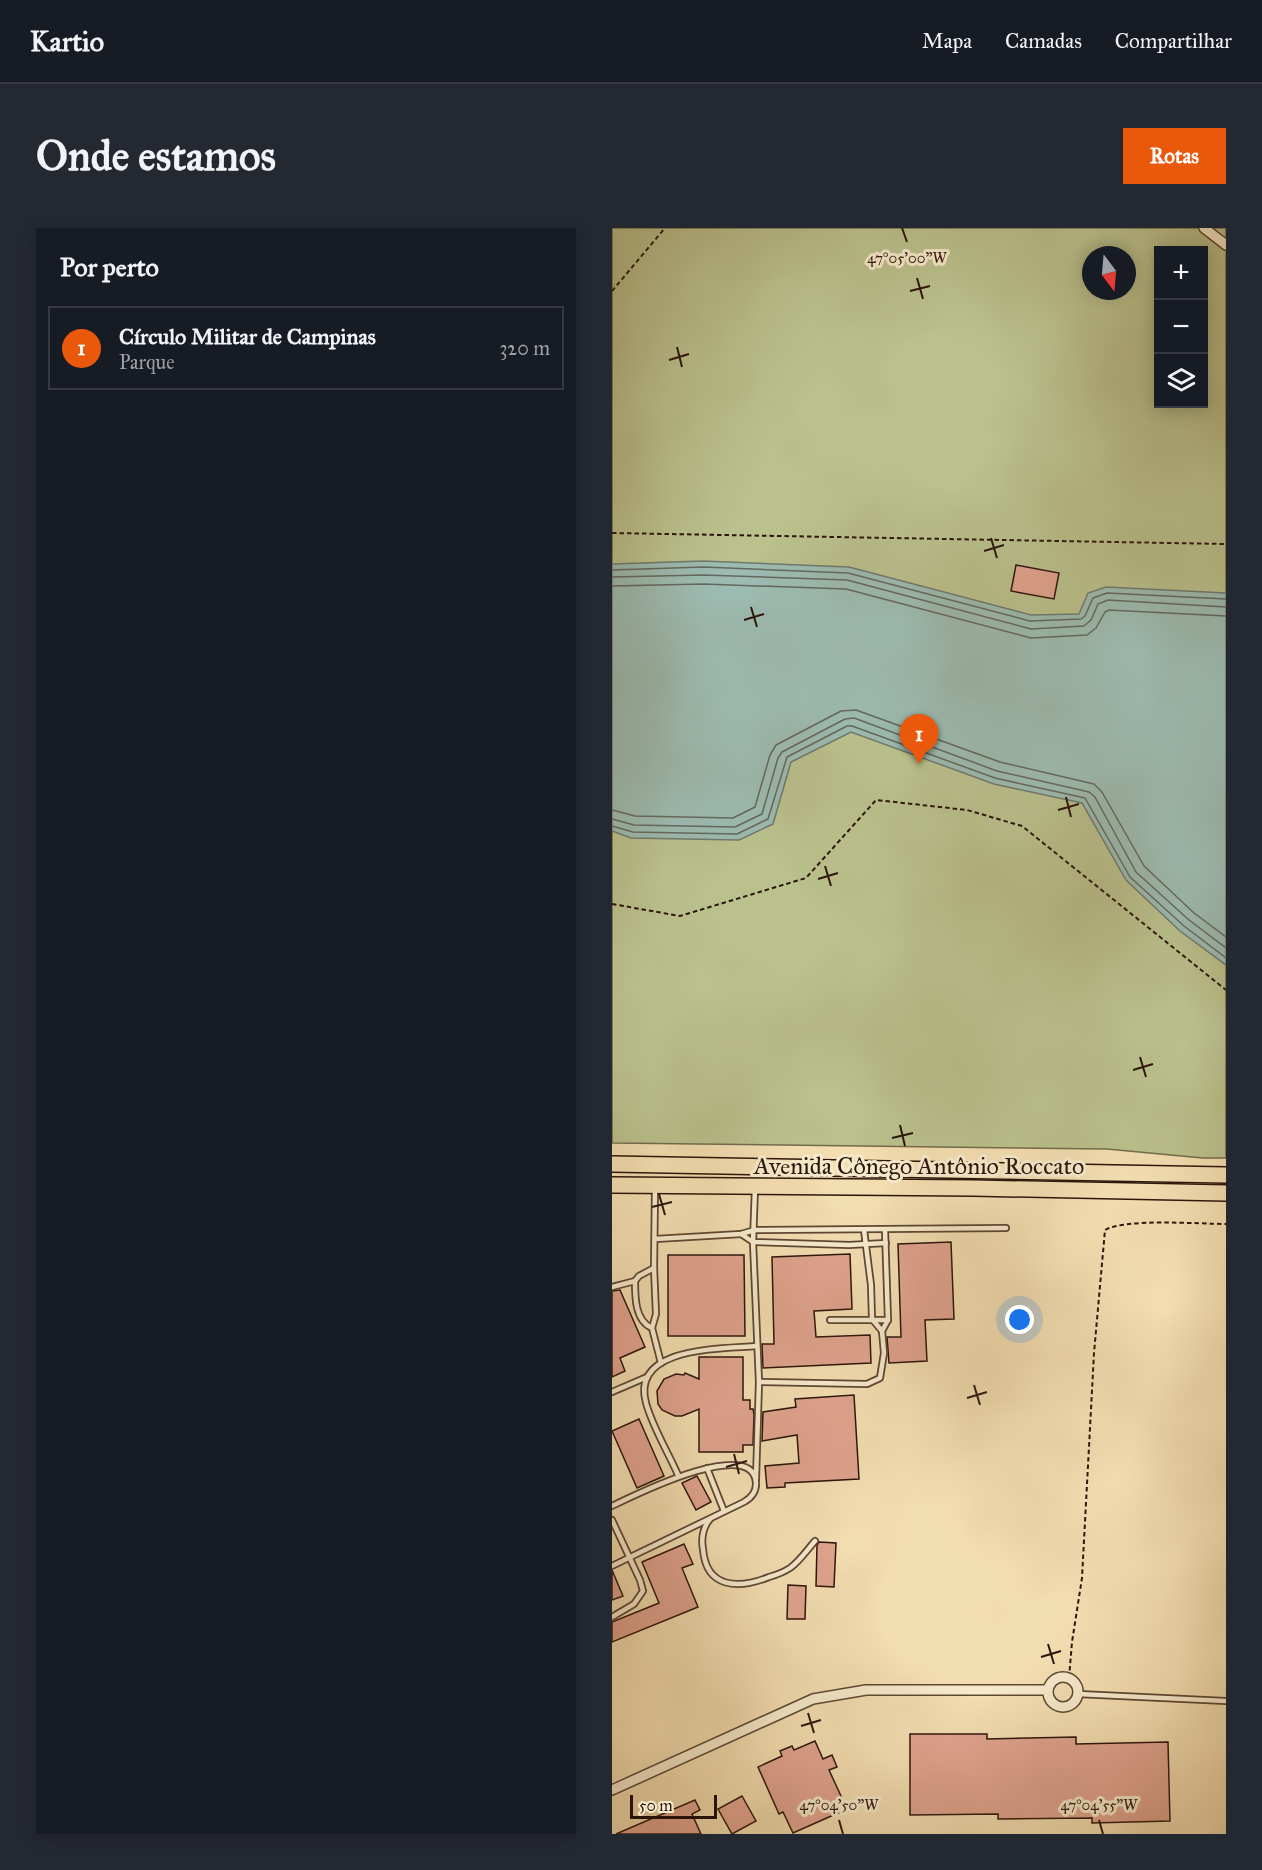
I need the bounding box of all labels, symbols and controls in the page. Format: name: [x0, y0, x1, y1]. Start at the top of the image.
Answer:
text: Kartio: [30, 24, 104, 59]
text: Mapa: [922, 28, 972, 54]
text: Camadas: [1005, 28, 1082, 54]
text: Compartilhar: [1115, 28, 1232, 54]
button: Rotas: [1123, 128, 1226, 184]
text: Onde estamos: [36, 130, 276, 182]
north arrow: [1082, 246, 1136, 300]
map controls: [1154, 246, 1208, 408]
button: +: [1154, 246, 1208, 300]
text: 47°05'00"W: [867, 249, 947, 267]
text: Por perto: [60, 251, 159, 283]
button: −: [1154, 300, 1208, 354]
text: Círculo Militar de Campinas: [119, 323, 376, 350]
text: 1: [78, 336, 85, 360]
text: 320 m: [499, 336, 550, 360]
text: Parque: [119, 350, 175, 374]
button: layers: [1154, 354, 1208, 408]
pin: 1: [900, 714, 938, 764]
street label: Avenida Cônego Antônio Roccato: [753, 1151, 1084, 1181]
your location: [1005, 1305, 1034, 1334]
scale bar: [630, 1792, 717, 1820]
text: 50 m: [639, 1796, 673, 1815]
text: 47°04'50"W: [800, 1796, 879, 1814]
text: 47°04'55"W: [1060, 1796, 1138, 1814]

